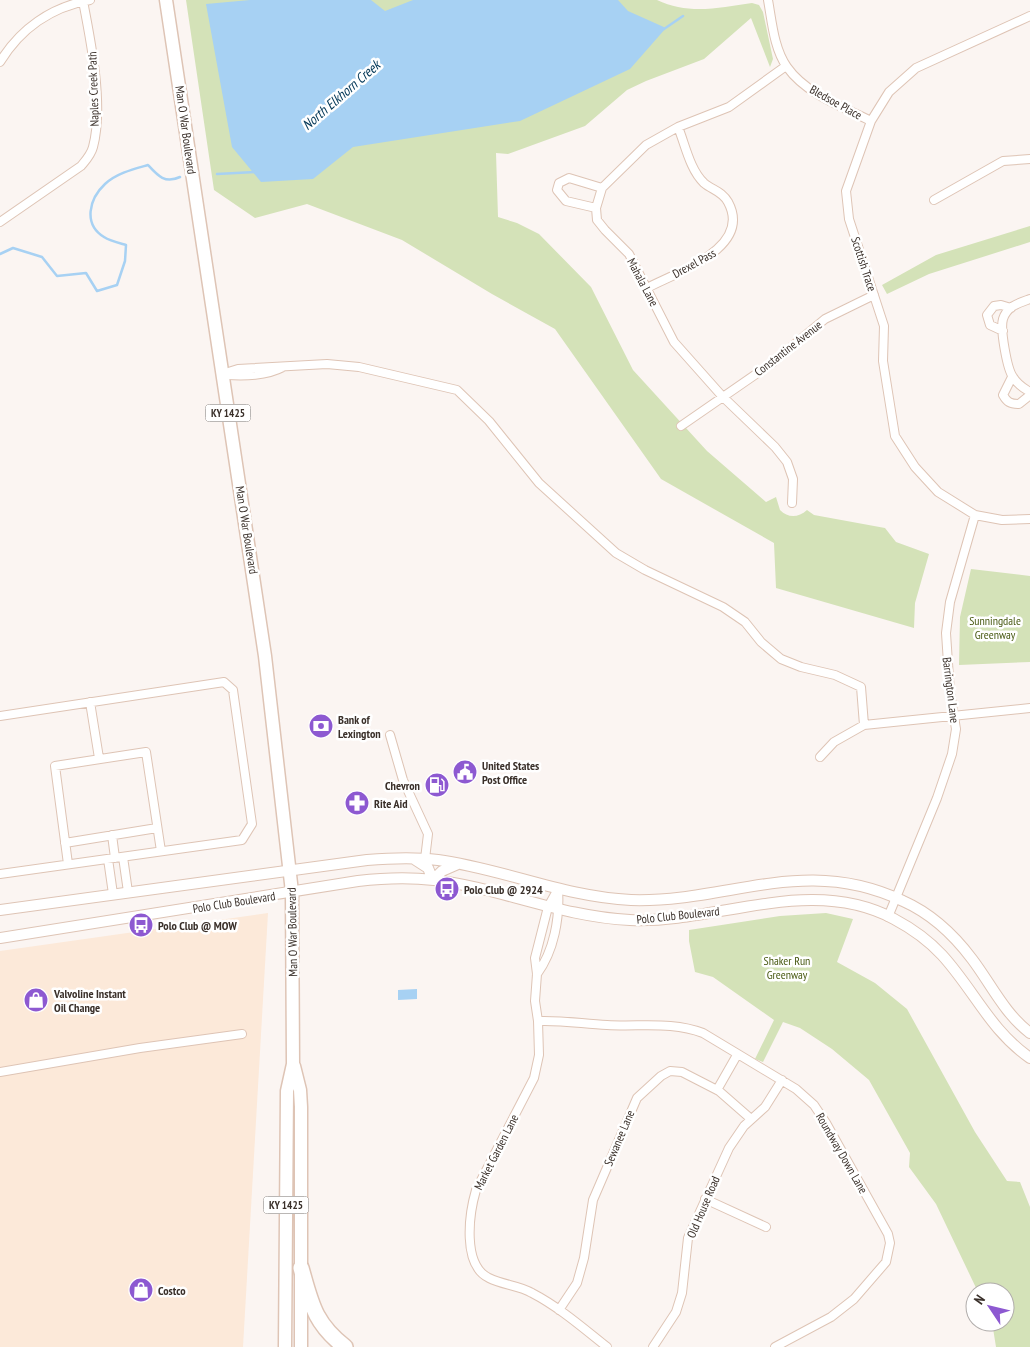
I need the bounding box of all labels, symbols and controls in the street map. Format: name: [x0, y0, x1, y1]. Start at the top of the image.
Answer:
street label: Naples Creek Path: [84, 51, 102, 127]
water label: North Elkhorn Creek: [298, 55, 385, 134]
street label: Bledsoe Place: [807, 82, 865, 122]
street label: Man O War Boulevard: [172, 85, 200, 175]
street label: Scottish Trace: [848, 235, 880, 293]
street label: Drexel Pass: [670, 245, 718, 281]
street label: Mahala Lane: [624, 255, 662, 309]
street label: Constantine Avenue: [751, 317, 825, 379]
road number: KY 1425: [206, 404, 250, 422]
street label: Man O War Boulevard: [233, 485, 261, 575]
park label: Sunningdale Greenway: [969, 613, 1021, 642]
street label: Barrington Lane: [940, 656, 962, 724]
place label: Bank of Lexington: [338, 712, 381, 741]
bank icon: Bank of Lexington: [308, 713, 334, 739]
place label: United States Post Office: [482, 758, 539, 787]
public building icon: United States Post Office: [452, 759, 478, 785]
fuel station icon: Chevron: [424, 772, 450, 798]
place label: Chevron: [385, 778, 420, 793]
pharmacy icon: Rite Aid: [344, 790, 370, 816]
place label: Rite Aid: [374, 796, 407, 811]
bus stop icon: Polo Club @ 2924: [434, 876, 460, 902]
place label: Polo Club @ 2924: [464, 882, 543, 897]
street label: Man O War Boulevard: [284, 887, 300, 977]
street label: Polo Club Boulevard: [192, 888, 276, 916]
street label: Polo Club Boulevard: [636, 903, 720, 927]
bus stop icon: Polo Club @ MOW: [128, 912, 154, 938]
place label: Polo Club @ MOW: [158, 918, 237, 933]
park label: Shaker Run Greenway: [764, 953, 810, 982]
place label: Valvoline Instant Oil Change: [53, 986, 126, 1015]
shop icon: Valvoline Instant Oil Change: [23, 987, 49, 1013]
street label: Sewanee Lane: [601, 1108, 638, 1168]
street label: Roundway Down Lane: [813, 1110, 871, 1196]
street label: Market Garden Lane: [471, 1112, 522, 1192]
street label: Old House Road: [683, 1174, 723, 1240]
road number: KY 1425: [264, 1196, 308, 1214]
shop icon: Costco: [128, 1277, 154, 1303]
north arrow: [965, 1282, 1015, 1332]
place label: Costco: [158, 1283, 186, 1298]
text: N: [970, 1291, 989, 1308]

